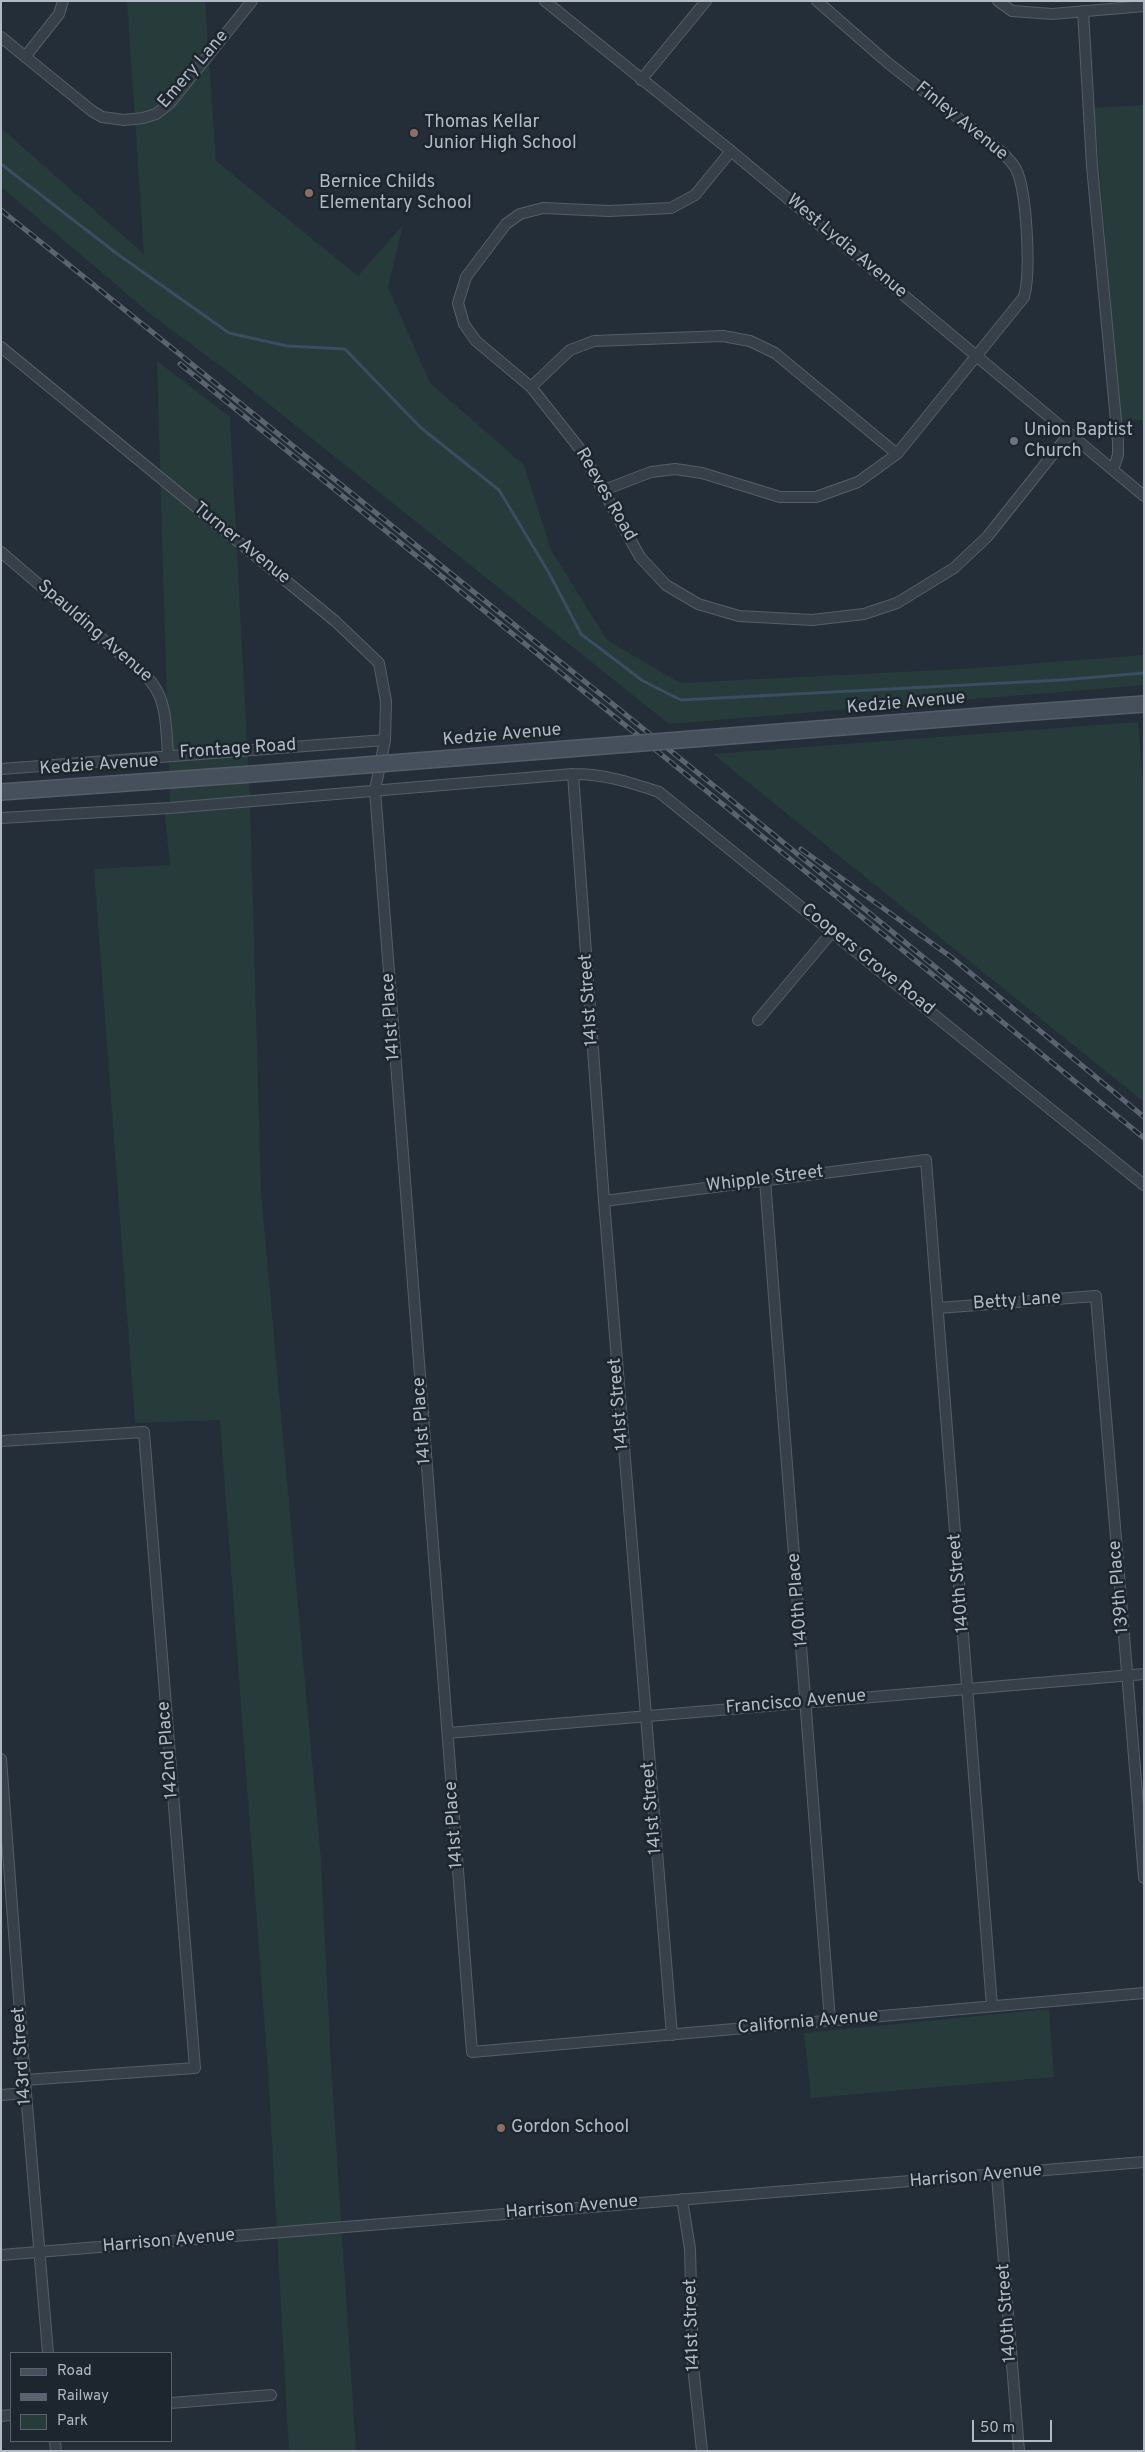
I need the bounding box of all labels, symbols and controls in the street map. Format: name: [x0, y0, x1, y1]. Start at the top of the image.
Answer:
street label: Emery Lane: [154, 26, 234, 114]
street label: Finley Avenue: [910, 78, 1012, 166]
place label: Thomas Kellar Junior High School: [424, 112, 577, 154]
marker: Thomas Kellar Junior High School: [408, 127, 420, 139]
place label: Bernice Childs Elementary School: [319, 172, 472, 214]
marker: Bernice Childs Elementary School: [303, 187, 315, 199]
street label: West Lydia Avenue: [781, 190, 911, 304]
place label: Union Baptist Church: [1024, 420, 1133, 462]
marker: Union Baptist Church: [1008, 435, 1020, 447]
street label: Reeves Road: [570, 445, 640, 545]
street label: Turner Avenue: [188, 498, 294, 590]
street label: Spaulding Avenue: [32, 576, 156, 688]
street label: Kedzie Avenue: [846, 688, 966, 720]
street label: Kedzie Avenue: [442, 720, 562, 752]
street label: Frontage Road: [179, 735, 297, 765]
street label: Kedzie Avenue: [39, 751, 159, 781]
street label: Coopers Grove Road: [796, 900, 938, 1020]
street label: 141st Street: [576, 953, 604, 1047]
street label: 141st Place: [378, 972, 406, 1062]
street label: Whipple Street: [705, 1162, 825, 1198]
street label: Betty Lane: [972, 1288, 1062, 1316]
street label: 141st Street: [605, 1357, 635, 1451]
street label: 141st Place: [409, 1376, 437, 1466]
street label: 140th Street: [945, 1533, 975, 1633]
street label: 139th Place: [1105, 1540, 1135, 1634]
street label: 140th Place: [784, 1552, 814, 1648]
street label: Francisco Avenue: [725, 1686, 867, 1720]
street label: 142nd Place: [154, 1700, 184, 1800]
street label: 141st Street: [638, 1761, 668, 1855]
street label: 141st Place: [441, 1780, 469, 1870]
street label: 143rd Street: [9, 2006, 37, 2106]
street label: California Avenue: [737, 2006, 879, 2040]
place label: Gordon School: [511, 2117, 629, 2139]
marker: Gordon School: [495, 2122, 507, 2134]
street label: Harrison Avenue: [909, 2160, 1043, 2194]
street label: Harrison Avenue: [505, 2191, 639, 2225]
street label: Harrison Avenue: [102, 2225, 236, 2259]
street label: 140th Street: [994, 2263, 1022, 2363]
street label: 141st Street: [681, 2278, 705, 2372]
legend: [10, 2352, 172, 2442]
text: Road: [57, 2362, 92, 2381]
text: Railway: [57, 2387, 109, 2406]
scale bar: [975, 2410, 1055, 2442]
text: Park: [57, 2412, 88, 2431]
text: 50 m: [980, 2419, 1015, 2438]

